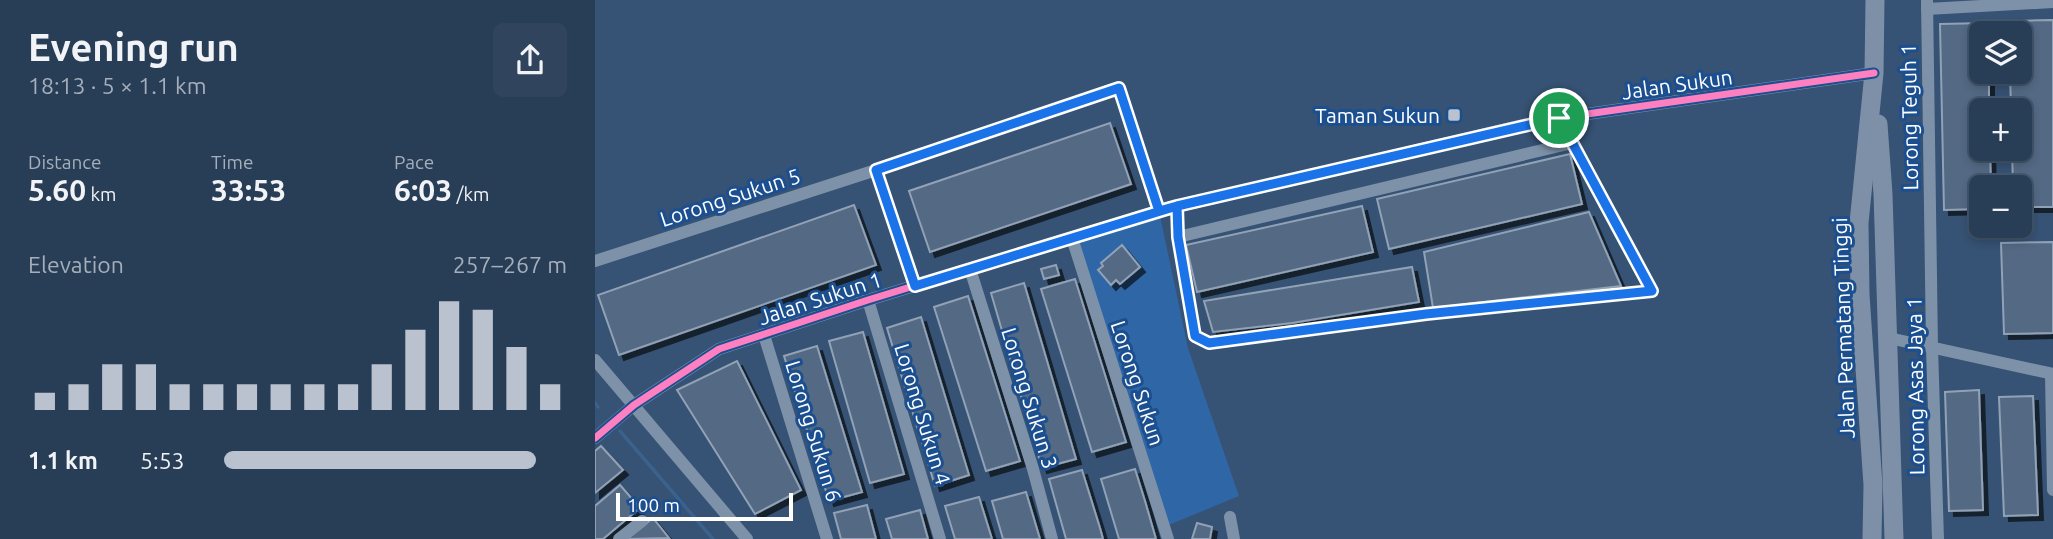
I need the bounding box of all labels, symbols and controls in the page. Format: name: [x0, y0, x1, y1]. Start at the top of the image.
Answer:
map controls: [1969, 21, 2032, 238]
button: layers: [1969, 21, 2032, 84]
button: share: [493, 23, 567, 97]
text: Evening run: [28, 26, 239, 68]
street label: Lorong Teguh 1: [1896, 43, 1922, 191]
street label: Jalan Sukun: [1620, 64, 1734, 104]
text: 18:13 · 5 × 1.1 km: [28, 73, 207, 98]
pin: [1529, 88, 1589, 148]
button: +: [1969, 98, 2032, 161]
icon: arrive: [1540, 99, 1578, 137]
place label: Taman Sukun: [1315, 103, 1440, 127]
marker: Taman Sukun: [1446, 107, 1462, 123]
text: Distance: [28, 151, 102, 173]
text: Time: [211, 151, 253, 173]
text: Pace: [394, 151, 434, 173]
street label: Lorong Sukun 5: [657, 163, 803, 231]
text: 5.60: [28, 173, 86, 207]
text: 33:53: [211, 173, 286, 207]
text: 6:03: [394, 173, 452, 207]
button: −: [1969, 175, 2032, 238]
text: km: [86, 183, 116, 205]
text: /km: [452, 183, 490, 205]
street label: Jalan Permatang Tinggi: [1827, 217, 1859, 439]
text: Elevation: [28, 252, 124, 277]
text: 257–267 m: [453, 252, 567, 277]
street label: Jalan Sukun 1: [755, 267, 885, 329]
street label: Lorong Asas Jaya 1: [1901, 297, 1929, 475]
street label: Lorong Sukun: [1107, 318, 1169, 448]
street label: Lorong Sukun 3: [997, 325, 1063, 471]
street label: Lorong Sukun 4: [890, 341, 956, 487]
street label: Lorong Sukun 6: [781, 358, 847, 504]
text: 1.1 km: [28, 448, 98, 473]
text: 5:53: [140, 448, 185, 473]
scale bar: [616, 490, 793, 522]
text: 100 m: [627, 494, 680, 516]

